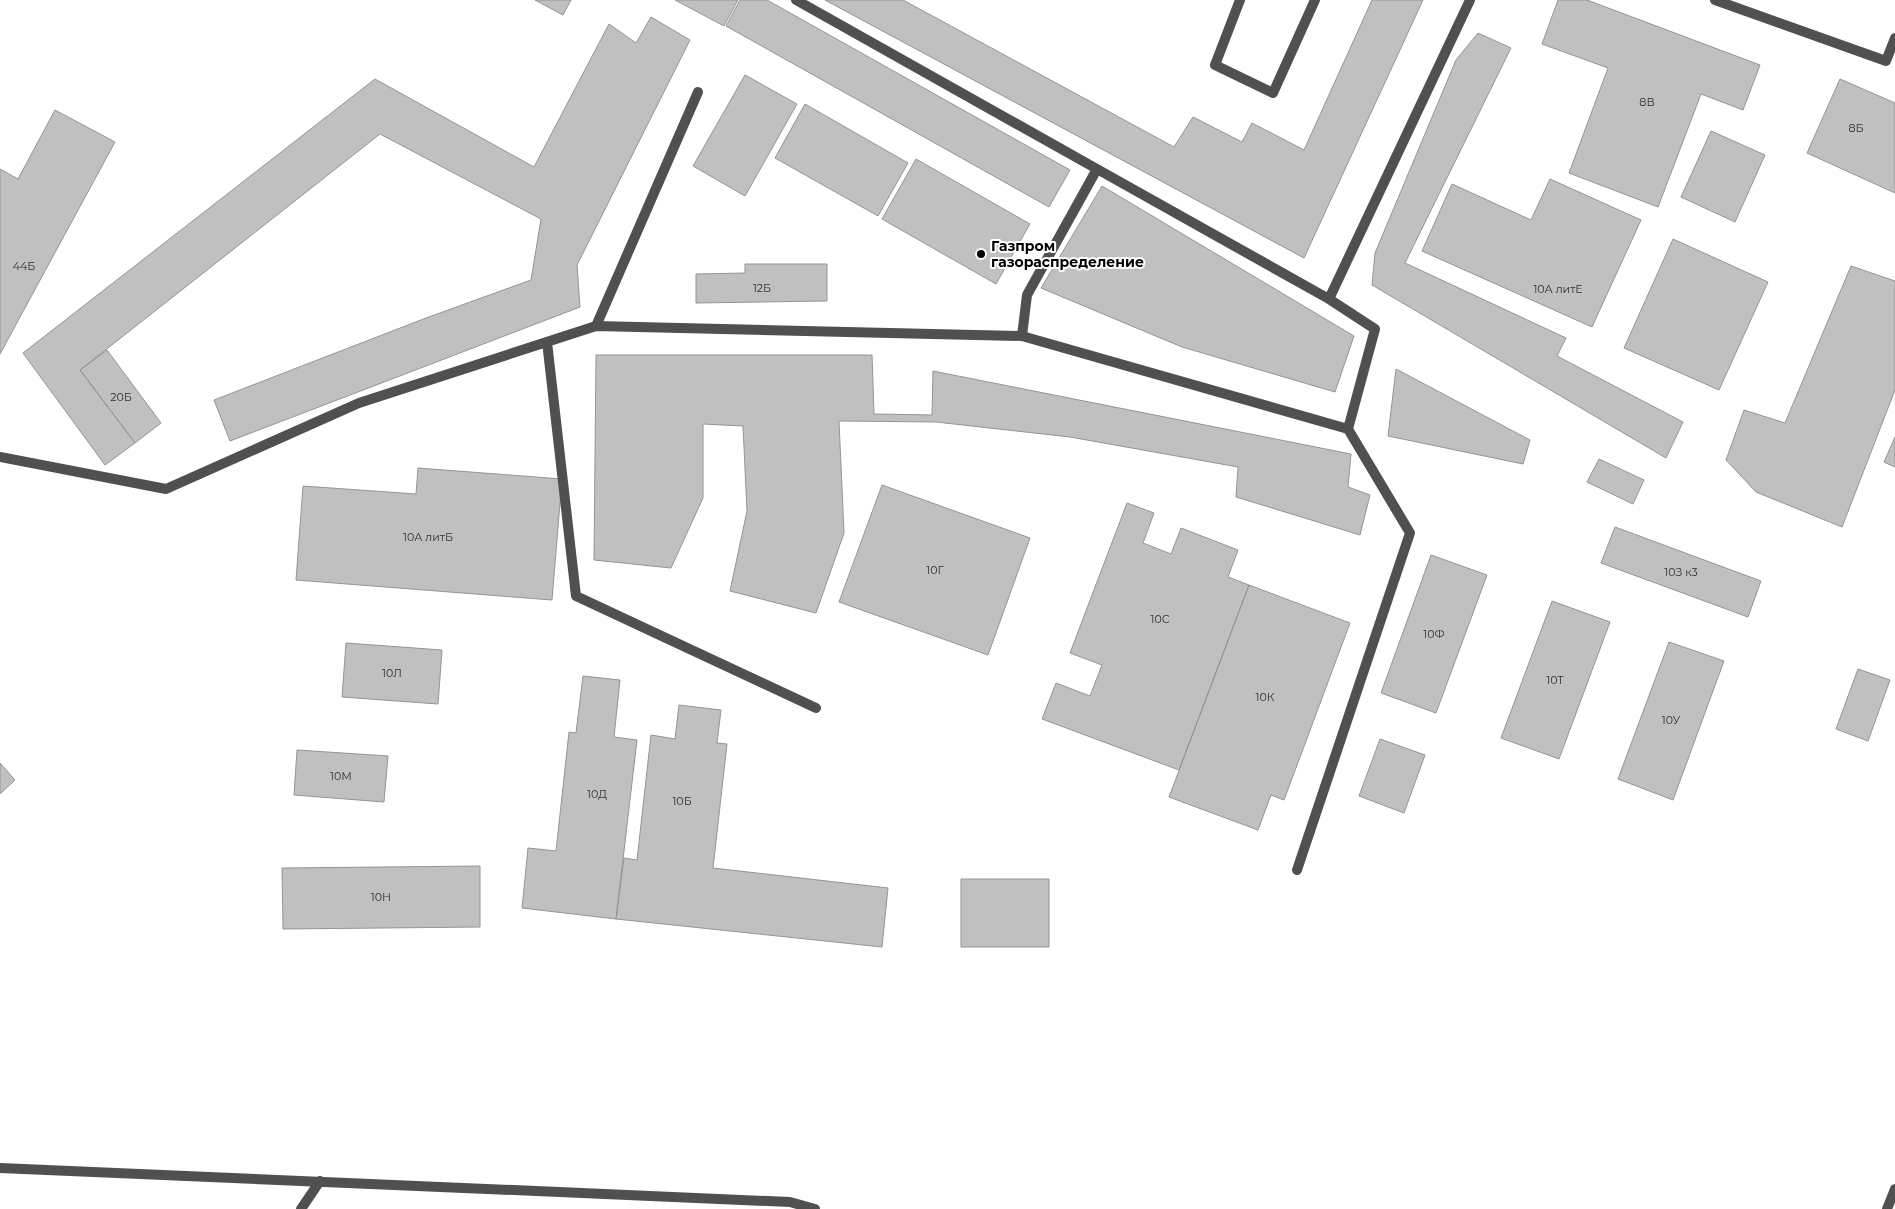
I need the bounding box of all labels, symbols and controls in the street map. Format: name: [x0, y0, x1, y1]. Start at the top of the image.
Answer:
house number: 8В: [1639, 95, 1655, 109]
house number: 8Б: [1848, 121, 1864, 135]
place label: Газпром газораспределение: [991, 237, 1144, 271]
marker: Газпром газораспределение: [975, 248, 987, 260]
house number: 44Б: [13, 259, 35, 273]
house number: 12Б: [753, 281, 771, 295]
house number: 10А литЕ: [1533, 282, 1583, 296]
house number: 20Б: [110, 390, 132, 404]
house number: 10А литБ: [403, 530, 453, 544]
house number: 10Г: [926, 563, 944, 577]
house number: 10З к3: [1664, 565, 1698, 579]
house number: 10С: [1150, 612, 1170, 626]
house number: 10Ф: [1423, 627, 1445, 641]
house number: 10Л: [382, 666, 402, 680]
house number: 10Т: [1546, 673, 1564, 687]
house number: 10К: [1256, 690, 1275, 704]
house number: 10У: [1662, 713, 1681, 727]
house number: 10М: [330, 769, 352, 783]
house number: 10Д: [587, 787, 607, 801]
house number: 10Б: [672, 794, 692, 808]
house number: 10Н: [371, 890, 391, 904]

